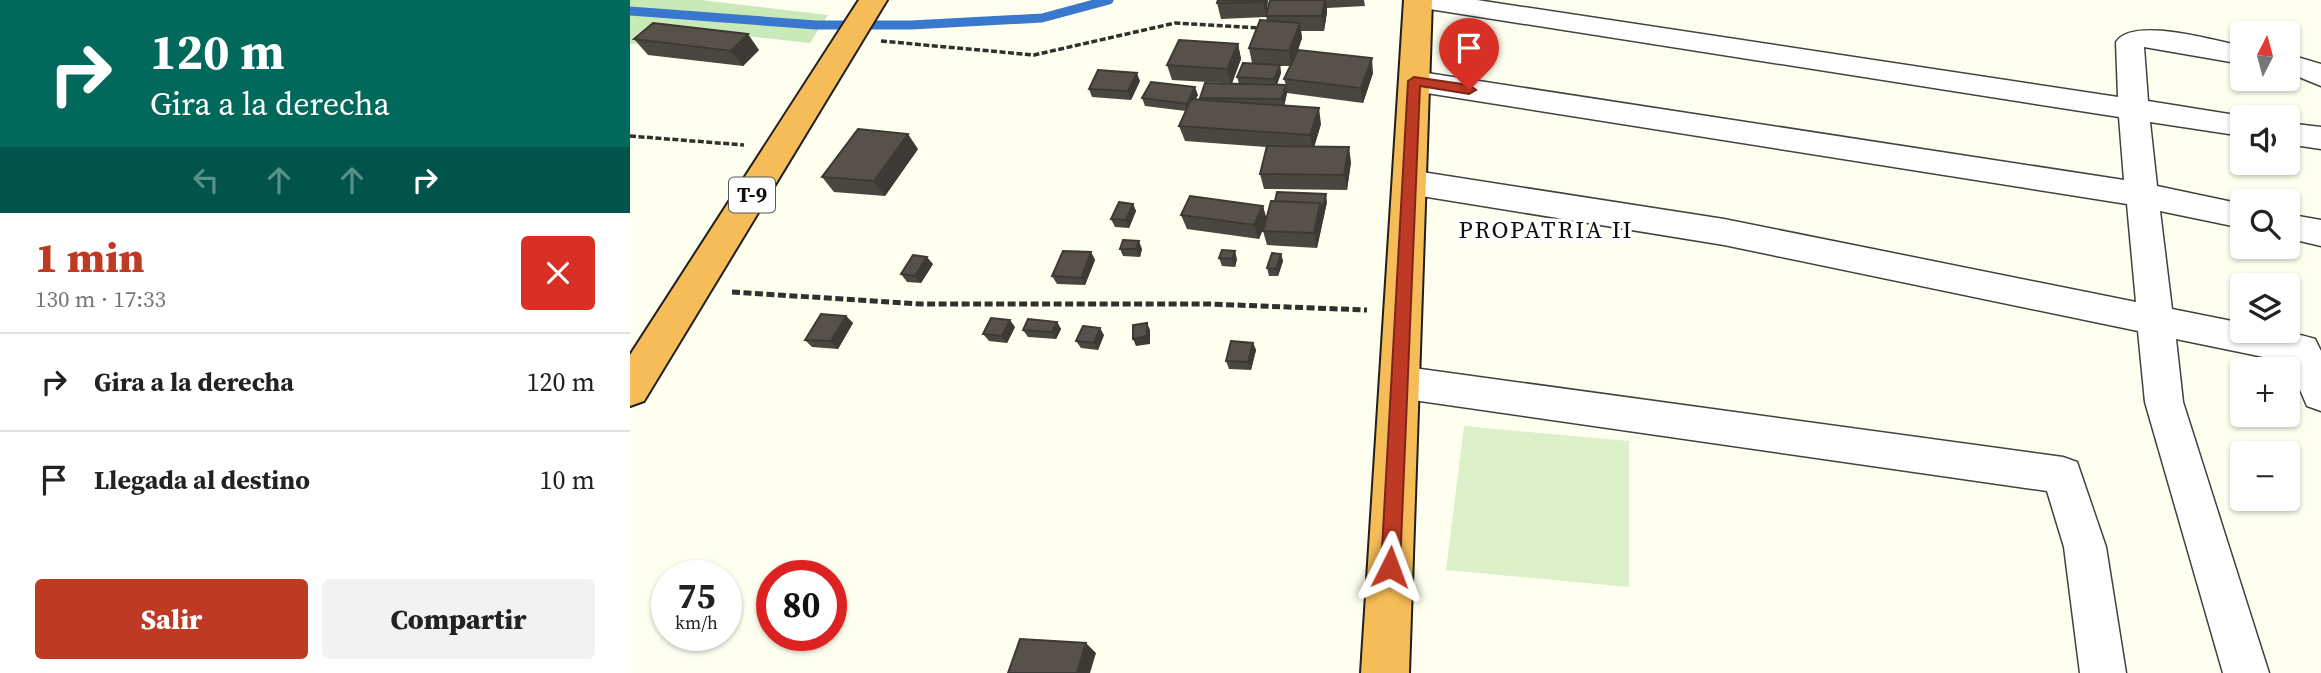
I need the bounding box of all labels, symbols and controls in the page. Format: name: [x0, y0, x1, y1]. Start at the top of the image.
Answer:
text: 120 m: [150, 18, 285, 85]
pin: [1439, 18, 1499, 90]
north arrow: [2230, 21, 2300, 91]
map controls: [2230, 21, 2300, 511]
icon: right: [35, 28, 126, 119]
icon: arrive: [1450, 29, 1488, 67]
text: Gira a la derecha: [150, 82, 390, 126]
button: sound: [2230, 105, 2300, 175]
icon: left: [187, 161, 225, 199]
icon: ahead: [260, 161, 298, 199]
icon: ahead: [333, 161, 371, 199]
icon: right: [406, 161, 444, 199]
road number: T-9: [729, 178, 775, 212]
button: search: [2230, 189, 2300, 259]
district label: PROPATRIA II: [1459, 213, 1633, 246]
text: 1 min: [35, 228, 145, 286]
button: close: [521, 236, 595, 310]
button: layers: [2230, 273, 2300, 343]
text: 130 m · 17:33: [35, 283, 166, 315]
button: +: [2230, 357, 2300, 427]
icon: right: [35, 363, 73, 401]
text: Gira a la derecha: [94, 364, 294, 400]
text: 120 m: [527, 364, 595, 400]
button: −: [2230, 441, 2300, 511]
icon: arrive: [35, 461, 73, 499]
text: Llegada al destino: [94, 462, 310, 498]
text: 10 m: [540, 462, 595, 498]
position arrow: [1353, 530, 1427, 604]
speed limit sign: 80: [756, 560, 847, 651]
text: 75: [678, 572, 715, 620]
button: Salir: [35, 579, 308, 659]
button: Compartir: [322, 579, 595, 659]
text: km/h: [675, 610, 718, 635]

